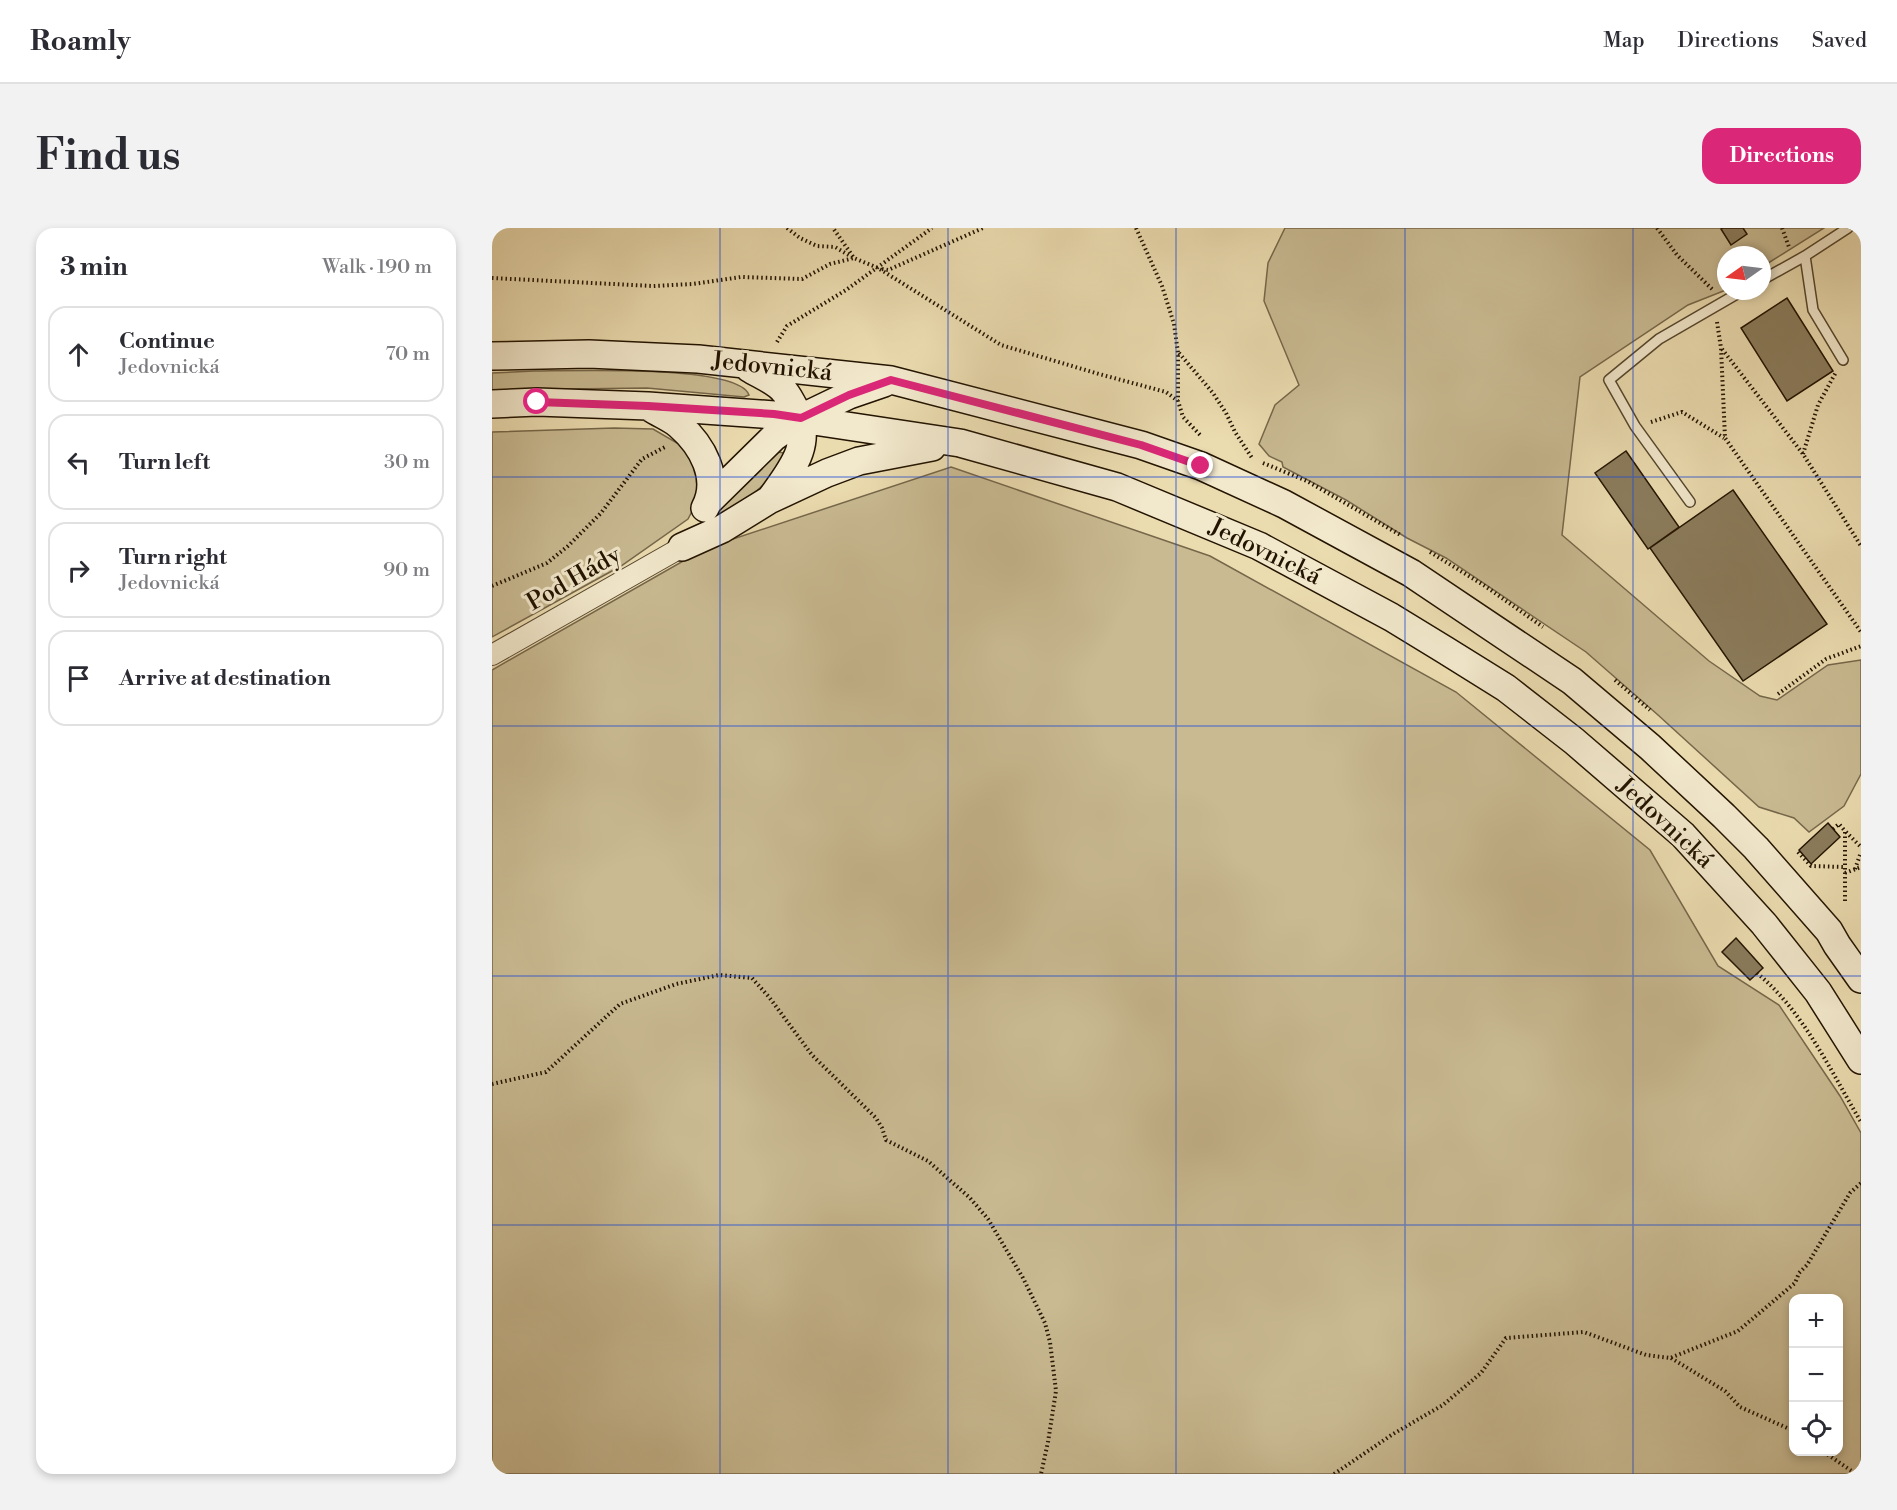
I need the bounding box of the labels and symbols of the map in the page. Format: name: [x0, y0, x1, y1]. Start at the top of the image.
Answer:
north arrow: [1717, 246, 1771, 300]
street label: Jedovnická: [709, 346, 834, 388]
route start: [523, 388, 549, 414]
route end: [1187, 452, 1213, 478]
street label: Jedovnická: [1203, 512, 1327, 592]
street label: Pod Hády: [522, 540, 627, 618]
street label: Jedovnická: [1610, 770, 1720, 876]

